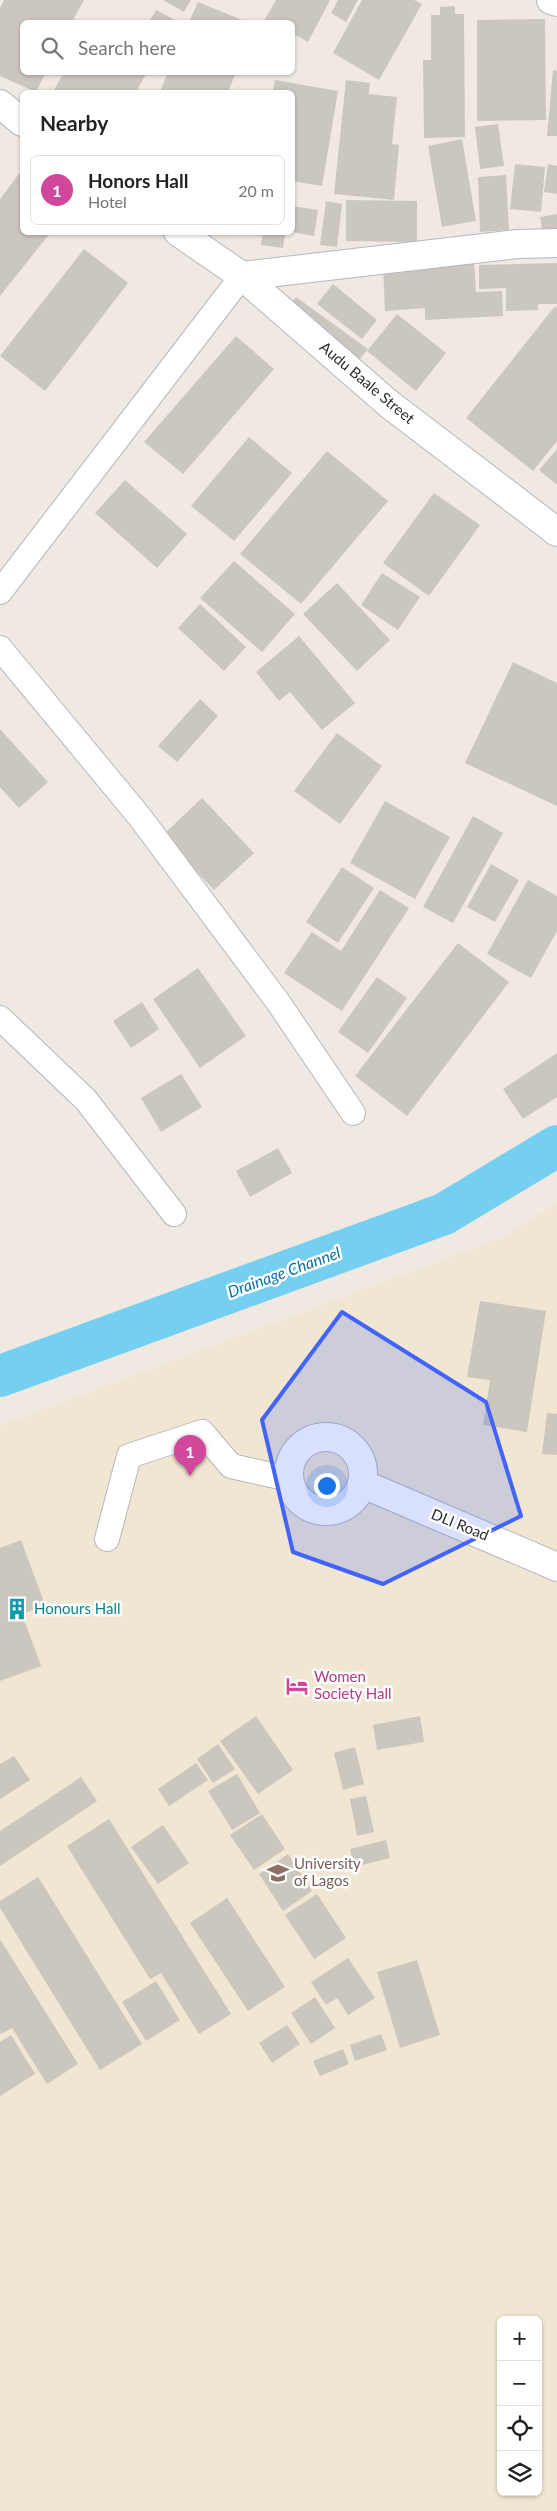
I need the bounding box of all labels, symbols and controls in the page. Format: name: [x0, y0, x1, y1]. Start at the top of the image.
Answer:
search box: [20, 20, 295, 75]
icon: search: [38, 34, 66, 62]
text: Search here: [78, 36, 176, 59]
text: Nearby: [40, 110, 108, 135]
text: Honors Hall: [88, 169, 188, 192]
text: 1: [52, 181, 62, 200]
text: 20 m: [238, 181, 274, 200]
text: Hotel: [88, 192, 127, 211]
street label: Audu Baale Street: [317, 337, 419, 428]
water label: Drainage Channel: [225, 1242, 343, 1301]
pin: 1: [174, 1435, 206, 1476]
your location: [314, 1473, 340, 1499]
street label: DLI Road: [429, 1504, 492, 1544]
building icon: Honours Hall: [4, 1596, 30, 1622]
place label: Honours Hall: [34, 1599, 120, 1617]
place label: Women Society Hall: [314, 1667, 392, 1702]
hotel icon: Women Society Hall: [284, 1673, 310, 1699]
place label: University of Lagos: [294, 1854, 361, 1889]
school or university icon: University of Lagos: [265, 1860, 291, 1886]
map controls: [497, 2316, 542, 2496]
button: +: [497, 2316, 542, 2361]
button: −: [497, 2361, 542, 2406]
button: locate: [497, 2406, 542, 2451]
button: layers: [497, 2451, 542, 2496]

